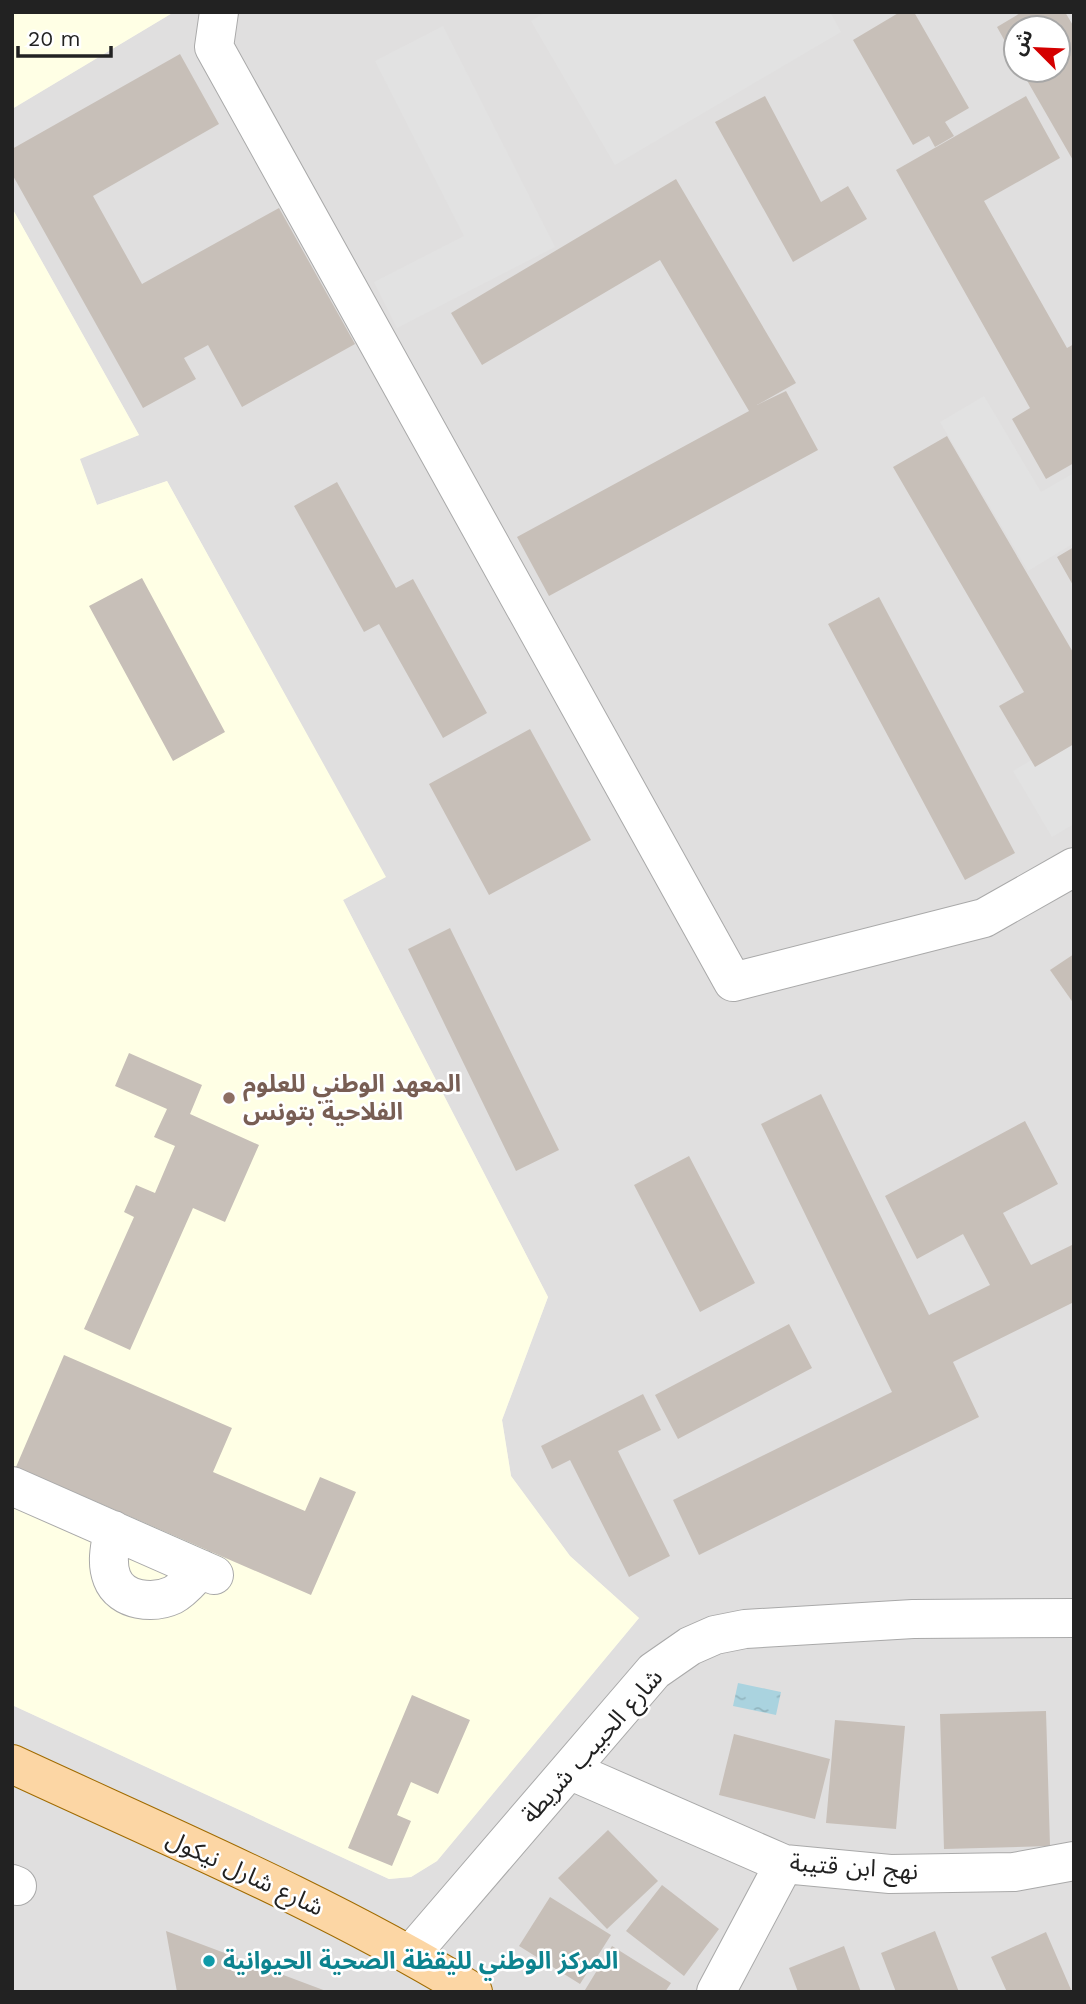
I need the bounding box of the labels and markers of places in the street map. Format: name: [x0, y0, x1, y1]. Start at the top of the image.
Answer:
place label: المعهد الوطني للعلوم الفلاحية بتونس: [243, 1070, 461, 1126]
marker: المعهد الوطني للعلوم الفلاحية بتونس: [221, 1090, 237, 1106]
place label: المركز الوطني لليقظة الصحية الحيوانية: [223, 1947, 618, 1981]
marker: المركز الوطني لليقظة الصحية الحيوانية: [201, 1953, 217, 1969]

